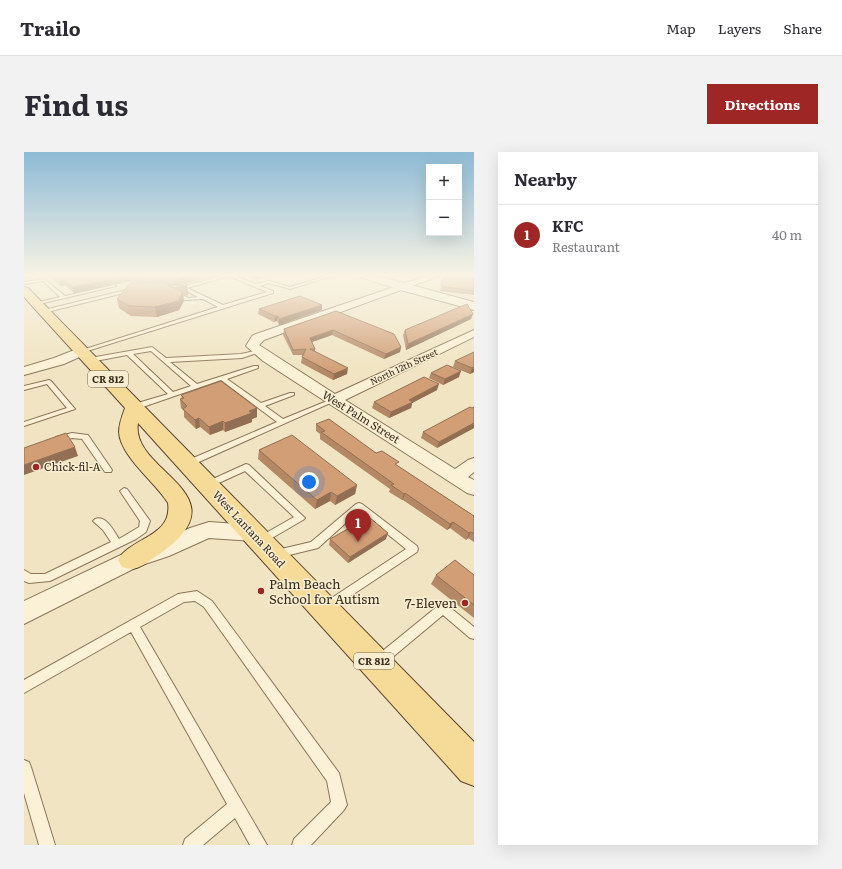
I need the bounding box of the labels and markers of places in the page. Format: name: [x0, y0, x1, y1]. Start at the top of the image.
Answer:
place label: Chick-fil-A: [44, 458, 101, 474]
marker: Chick-fil-A: [31, 462, 41, 472]
pin: 1: [345, 509, 371, 542]
place label: Palm Beach School for Autism: [269, 574, 380, 608]
marker: Palm Beach School for Autism: [256, 586, 266, 596]
place label: 7-Eleven: [405, 593, 457, 612]
marker: 7-Eleven: [460, 598, 470, 608]

